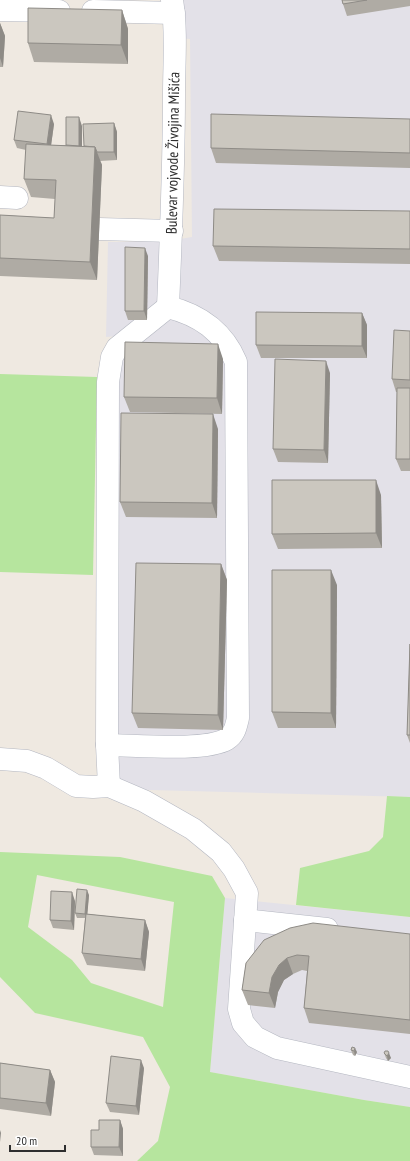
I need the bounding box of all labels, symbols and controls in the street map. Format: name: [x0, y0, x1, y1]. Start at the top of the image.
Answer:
street label: Bulevar vojvode Živojina Mišića: [162, 72, 183, 234]
scale bar: [10, 1127, 65, 1153]
text: 20 m: [16, 1133, 37, 1148]

